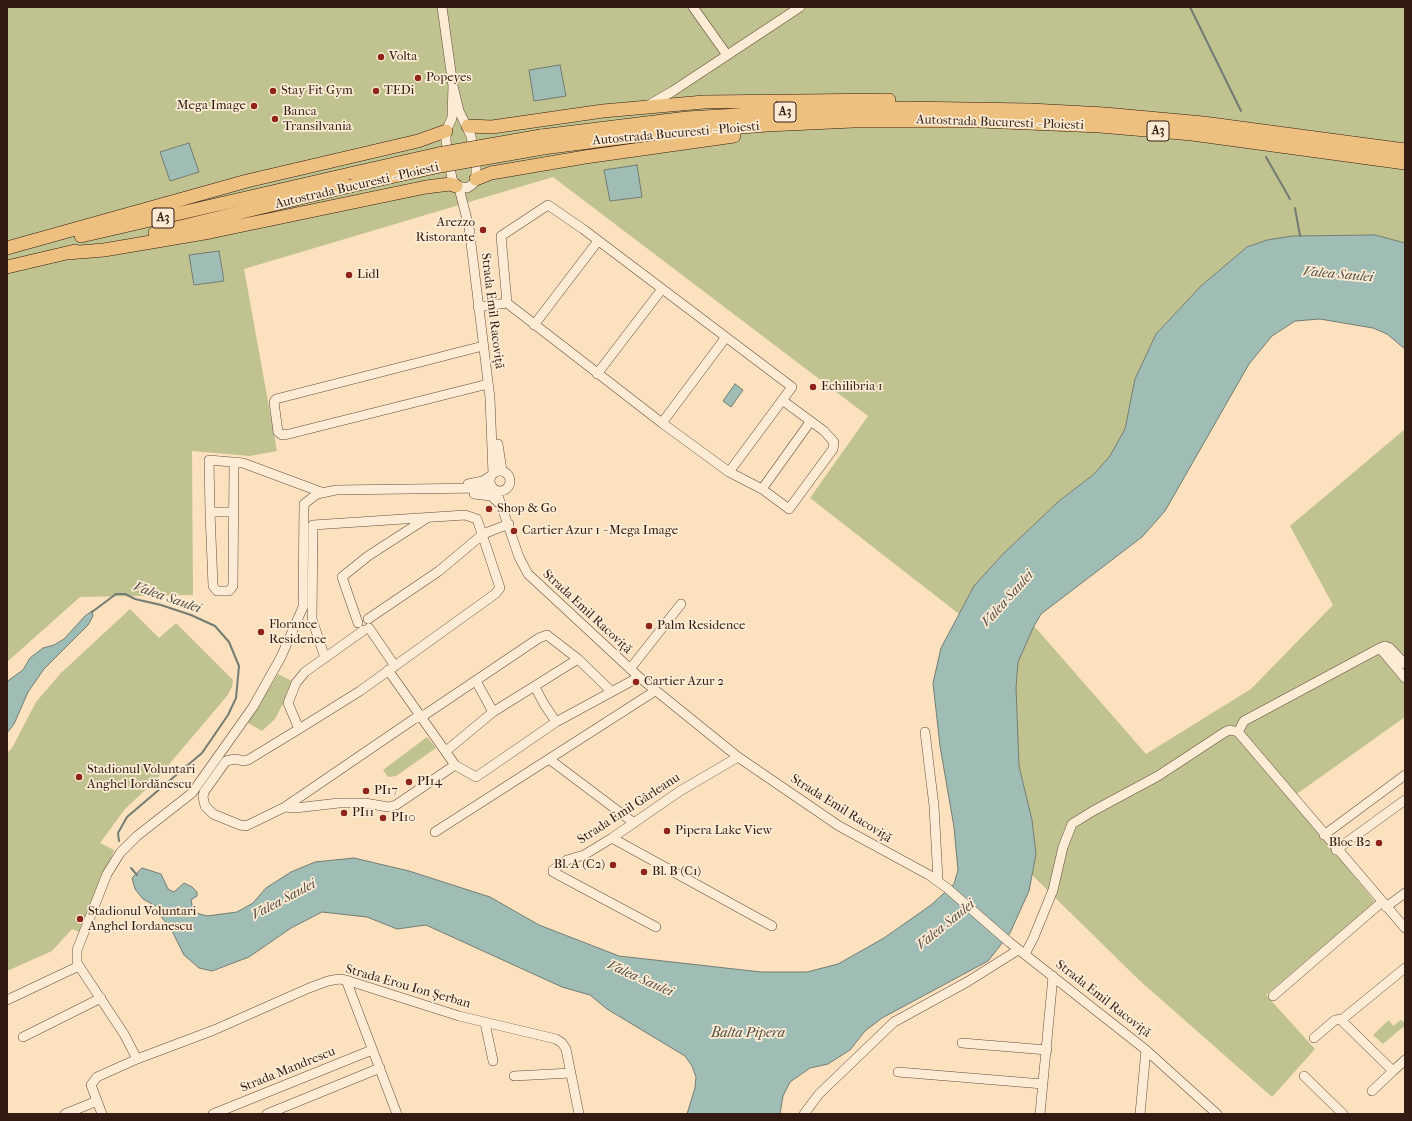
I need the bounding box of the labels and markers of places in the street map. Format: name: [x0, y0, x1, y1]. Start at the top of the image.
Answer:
place label: Volta: [389, 49, 417, 65]
marker: Volta: [376, 52, 386, 62]
place label: Popeyes: [426, 70, 471, 86]
marker: Popeyes: [413, 73, 423, 83]
place label: Stay Fit Gym: [281, 83, 353, 99]
place label: TEDi: [384, 83, 414, 99]
marker: Stay Fit Gym: [268, 86, 278, 96]
marker: TEDi: [371, 86, 381, 96]
place label: Mega Image: [177, 98, 246, 114]
marker: Mega Image: [249, 101, 259, 111]
place label: Banca Transilvania: [283, 104, 352, 135]
marker: Banca Transilvania: [270, 114, 280, 124]
place label: Arezzo Ristorante: [416, 215, 475, 246]
marker: Arezzo Ristorante: [478, 225, 488, 235]
place label: Lidl: [357, 267, 379, 283]
marker: Lidl: [344, 270, 354, 280]
place label: Echilibria 1: [821, 379, 883, 395]
marker: Echilibria 1: [808, 382, 818, 392]
place label: Shop & Go: [497, 501, 557, 517]
marker: Shop & Go: [484, 504, 494, 514]
place label: Cartier Azur 1 - Mega Image: [522, 523, 678, 539]
marker: Cartier Azur 1 - Mega Image: [509, 526, 519, 536]
place label: Florance Residence: [269, 617, 326, 648]
place label: Palm Residence: [657, 618, 745, 634]
marker: Palm Residence: [644, 621, 654, 631]
marker: Florance Residence: [256, 627, 266, 637]
place label: Cartier Azur 2: [644, 674, 724, 690]
marker: Cartier Azur 2: [631, 677, 641, 687]
place label: Stadionul Voluntari Anghel Iordănescu: [87, 762, 195, 793]
marker: Stadionul Voluntari Anghel Iordănescu: [74, 772, 84, 782]
place label: PI14: [417, 774, 442, 790]
marker: PI14: [404, 777, 414, 787]
place label: PI17: [374, 783, 398, 799]
marker: PI17: [361, 786, 371, 796]
place label: PI11: [352, 805, 374, 821]
marker: PI11: [339, 808, 349, 818]
place label: PI10: [391, 810, 416, 826]
marker: PI10: [378, 813, 388, 823]
place label: Pipera Lake View: [675, 823, 772, 839]
marker: Pipera Lake View: [662, 826, 672, 836]
place label: Bloc B2: [1329, 835, 1371, 851]
marker: Bloc B2: [1374, 838, 1384, 848]
place label: Bl. A (C2): [554, 857, 605, 873]
marker: Bl. A (C2): [608, 860, 618, 870]
place label: Bl. B (C1): [652, 864, 701, 880]
marker: Bl. B (C1): [639, 867, 649, 877]
place label: Stadionul Voluntari Anghel Iordanescu: [88, 904, 196, 935]
marker: Stadionul Voluntari Anghel Iordanescu: [75, 914, 85, 924]

